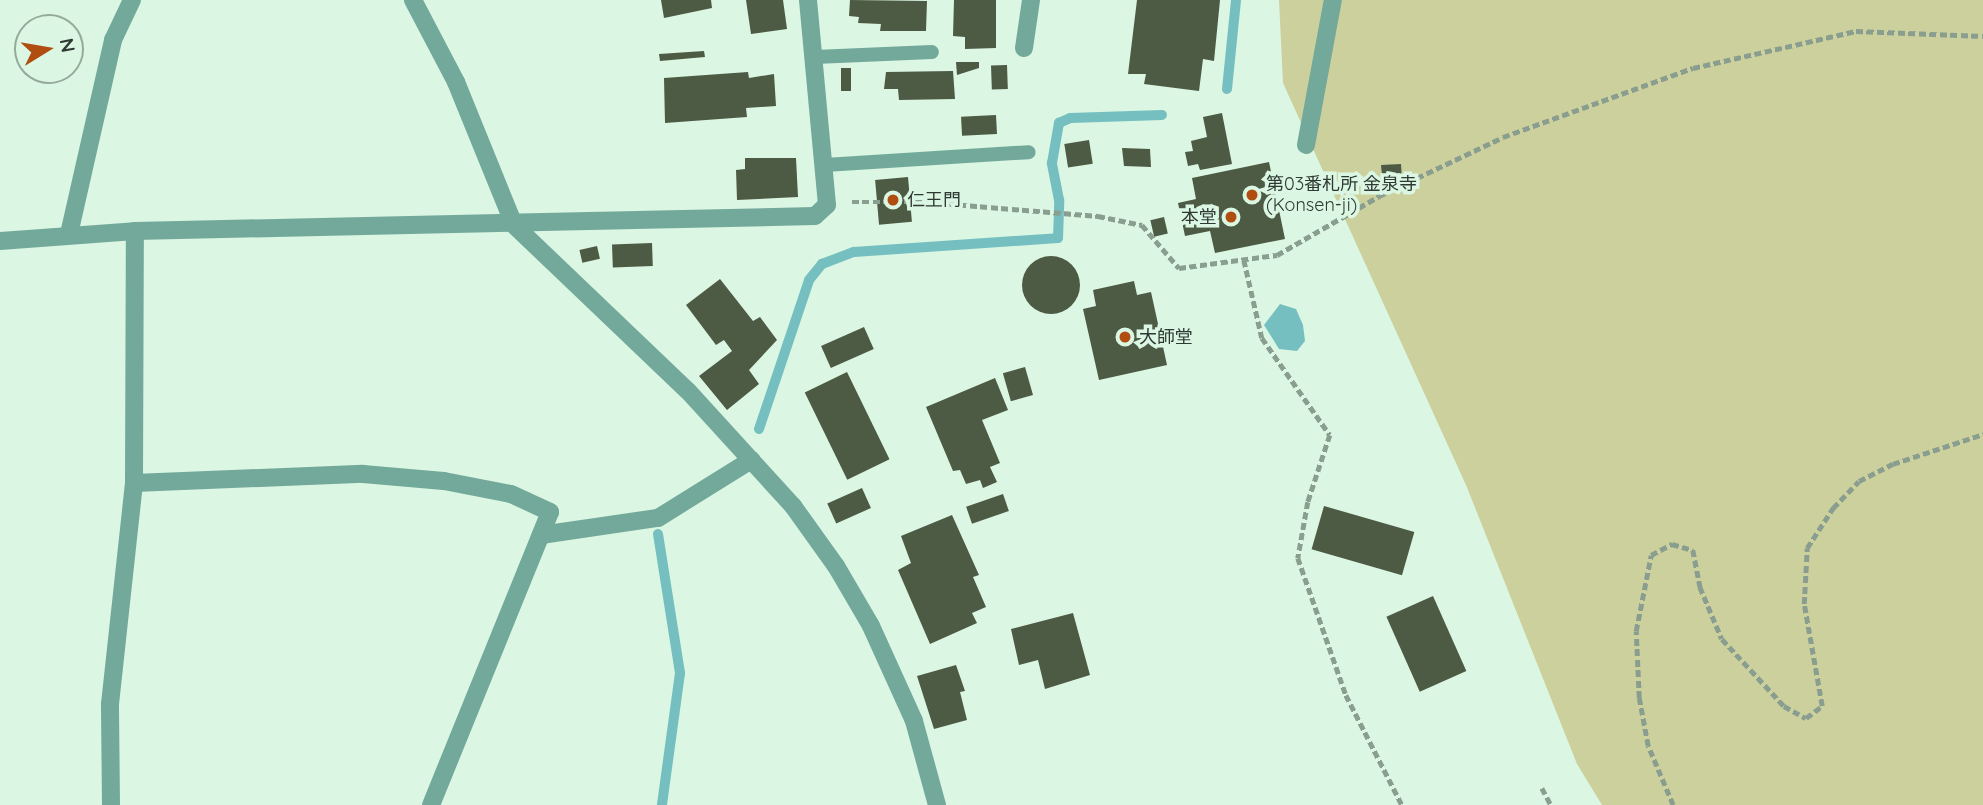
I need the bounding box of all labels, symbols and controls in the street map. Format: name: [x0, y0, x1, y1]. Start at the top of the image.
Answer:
north arrow: [14, 14, 84, 84]
text: N: [55, 36, 81, 55]
place label: 第03番札所 金泉寺 (Konsen-ji): [1266, 174, 1417, 216]
marker: 第03番札所 金泉寺 (Konsen-ji): [1244, 187, 1260, 203]
place label: 仁王門: [907, 189, 961, 211]
marker: 仁王門: [885, 192, 901, 208]
place label: 本堂: [1181, 206, 1217, 228]
marker: 本堂: [1223, 209, 1239, 225]
place label: 大師堂: [1139, 326, 1193, 348]
marker: 大師堂: [1117, 329, 1133, 345]

